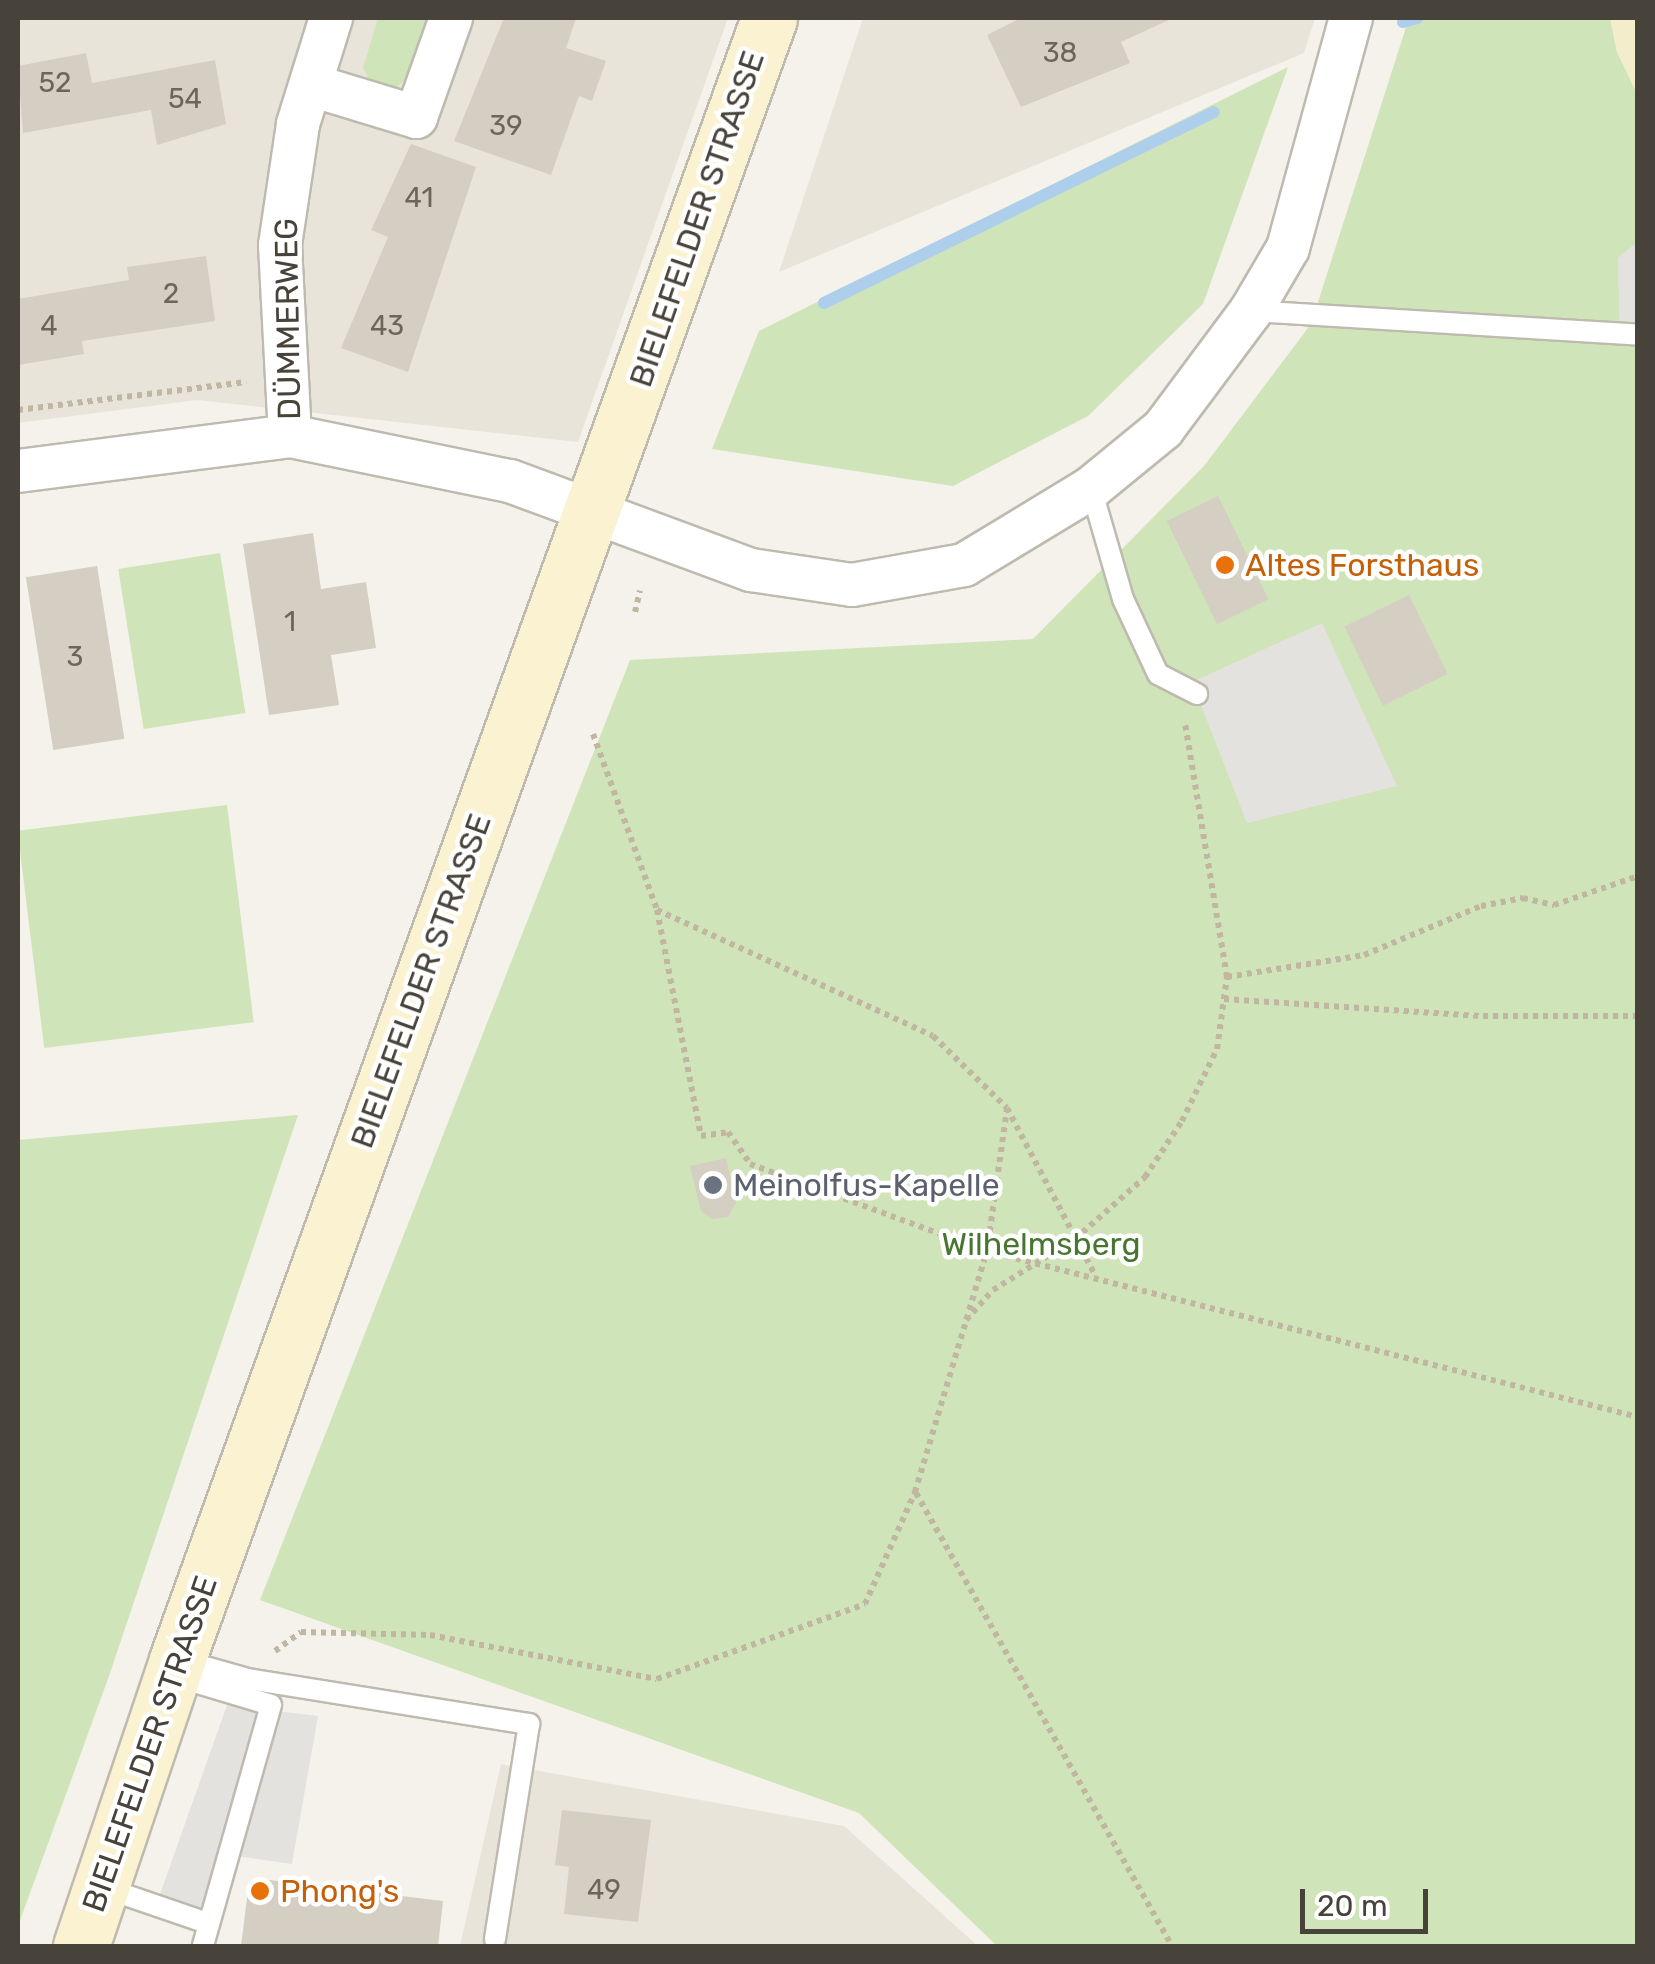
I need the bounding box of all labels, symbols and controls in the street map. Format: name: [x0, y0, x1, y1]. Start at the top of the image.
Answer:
house number: 38: [1043, 36, 1077, 70]
street label: BIELEFELDER STRASSE: [621, 46, 773, 392]
house number: 52: [38, 66, 72, 100]
house number: 54: [168, 82, 202, 116]
house number: 39: [489, 109, 523, 143]
house number: 41: [405, 181, 433, 215]
street label: DÜMMERWEG: [267, 218, 309, 420]
house number: 2: [163, 277, 179, 311]
house number: 4: [40, 309, 58, 343]
house number: 43: [370, 309, 404, 343]
place label: Altes Forsthaus: [1245, 546, 1479, 584]
marker: Altes Forsthaus: [1214, 554, 1236, 576]
house number: 1: [284, 605, 296, 639]
house number: 3: [67, 640, 83, 674]
street label: BIELEFELDER STRASSE: [343, 809, 499, 1153]
place label: Meinolfus-Kapelle: [733, 1166, 1000, 1204]
marker: Meinolfus-Kapelle: [702, 1174, 724, 1196]
park label: Wilhelmsberg: [942, 1225, 1140, 1263]
street label: BIELEFELDER STRASSE: [74, 1571, 226, 1917]
scale bar: [1305, 1869, 1432, 1931]
place label: Phong's: [280, 1872, 399, 1910]
house number: 49: [587, 1873, 621, 1907]
marker: Phong's: [249, 1880, 271, 1902]
text: 20 m: [1317, 1888, 1388, 1924]

